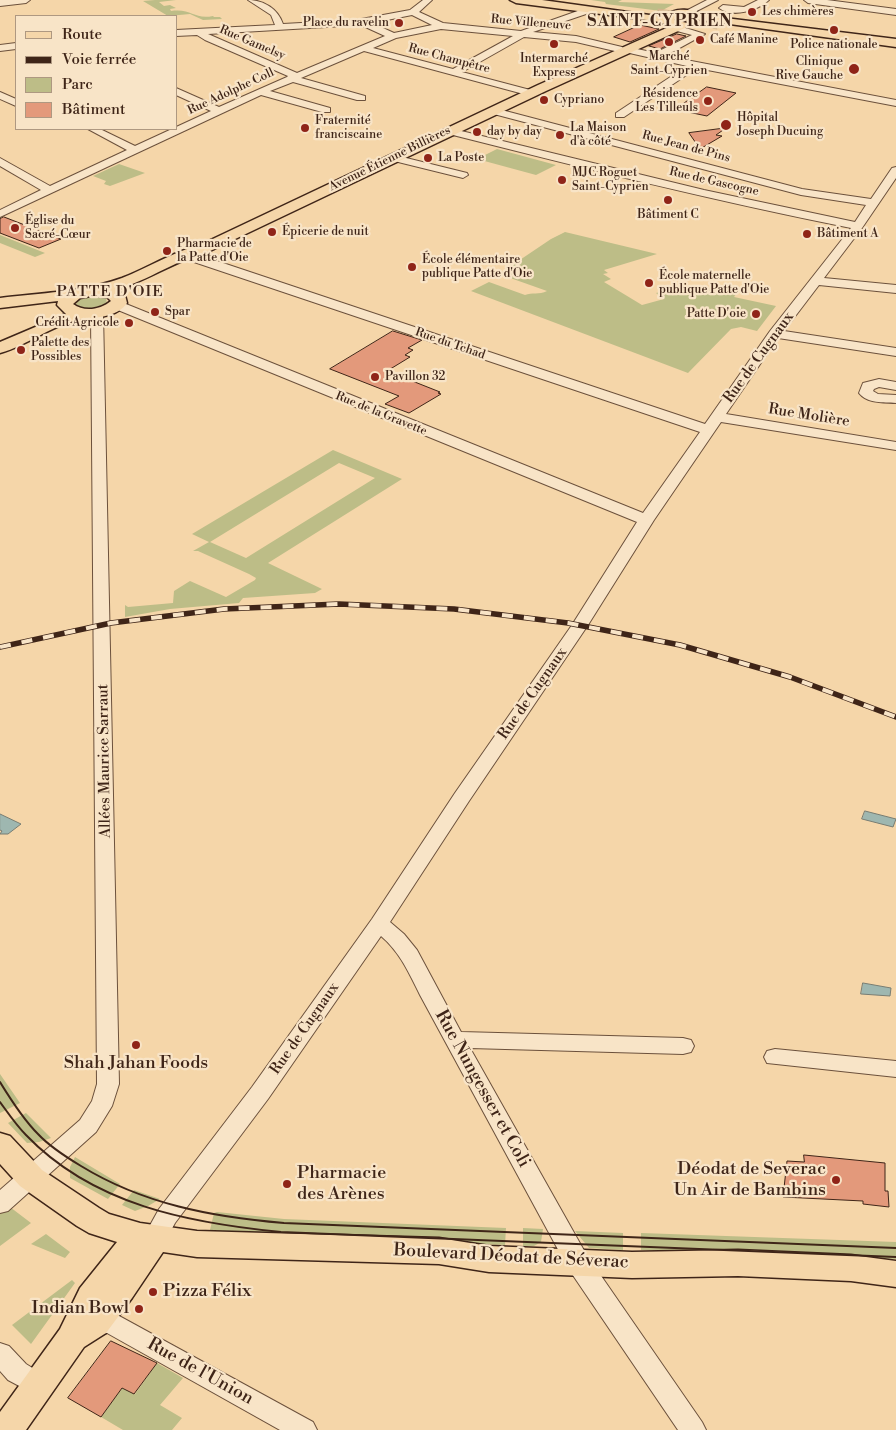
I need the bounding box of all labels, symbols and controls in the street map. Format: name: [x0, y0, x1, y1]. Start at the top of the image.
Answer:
place label: Les chimères: [762, 5, 834, 19]
marker: Les chimères: [746, 6, 758, 18]
street label: Rue Villeneuve: [490, 12, 572, 34]
district label: SAINT-CYPRIEN: [586, 12, 734, 32]
legend: [15, 15, 178, 130]
place label: Place du ravelin: [303, 16, 389, 30]
marker: Place du ravelin: [393, 17, 405, 29]
street label: Rue Gamelsy: [217, 23, 287, 63]
marker: Police nationale: [828, 24, 840, 36]
text: Route: [62, 25, 102, 44]
place label: Café Manine: [710, 33, 778, 47]
marker: Café Manine: [694, 34, 706, 46]
marker: Marché Saint-Cyprien: [663, 36, 675, 48]
marker: Intermarché Express: [548, 38, 560, 50]
place label: Police nationale: [790, 38, 878, 52]
street label: Rue Champêtre: [407, 41, 491, 77]
text: Voie ferrée: [62, 50, 136, 69]
place label: Marché Saint-Cyprien: [631, 50, 707, 78]
place label: Intermarché Express: [520, 52, 588, 80]
place label: Clinique Rive Gauche: [776, 55, 843, 83]
marker: Clinique Rive Gauche: [847, 62, 861, 76]
street label: Rue Adolphe Coll: [186, 66, 276, 118]
text: Parc: [62, 75, 93, 94]
place label: Résidence Les Tilleuls: [635, 87, 698, 115]
place label: Cypriano: [554, 93, 604, 107]
marker: Cypriano: [538, 94, 550, 106]
marker: Résidence Les Tilleuls: [702, 95, 714, 107]
text: Bâtiment: [62, 100, 125, 119]
place label: Hôpital Joseph Ducuing: [737, 111, 823, 139]
place label: Fraternité franciscaine: [315, 114, 382, 142]
marker: Hôpital Joseph Ducuing: [719, 118, 733, 132]
place label: La Maison d'à côté: [570, 121, 626, 149]
marker: Fraternité franciscaine: [299, 122, 311, 134]
street label: Avenue Étienne Billières: [327, 123, 453, 195]
place label: day by day: [487, 125, 542, 139]
marker: day by day: [471, 126, 483, 138]
street label: Rue Jean de Pins: [640, 128, 732, 166]
marker: La Maison d'à côté: [554, 129, 566, 141]
place label: La Poste: [438, 151, 484, 165]
marker: La Poste: [422, 152, 434, 164]
street label: Rue de Gascogne: [668, 165, 760, 199]
place label: MJC Roguet Saint-Cyprien: [572, 166, 649, 194]
marker: MJC Roguet Saint-Cyprien: [556, 174, 568, 186]
marker: Bâtiment C: [662, 194, 674, 206]
place label: Bâtiment C: [637, 208, 699, 222]
place label: Église du Sacré-Cœur: [25, 214, 91, 242]
marker: Église du Sacré-Cœur: [9, 222, 21, 234]
place label: Épicerie de nuit: [282, 225, 369, 239]
marker: Épicerie de nuit: [266, 226, 278, 238]
place label: Bâtiment A: [817, 227, 878, 241]
marker: Bâtiment A: [801, 228, 813, 240]
place label: Pharmacie de la Patte d'Oie: [177, 237, 252, 265]
marker: Pharmacie de la Patte d'Oie: [161, 245, 173, 257]
place label: École élémentaire publique Patte d'Oie: [422, 253, 532, 281]
marker: École élémentaire publique Patte d'Oie: [406, 261, 418, 273]
place label: École maternelle publique Patte d'Oie: [659, 269, 769, 297]
marker: École maternelle publique Patte d'Oie: [643, 277, 655, 289]
district label: PATTE D'OIE: [55, 283, 165, 301]
place label: Spar: [165, 305, 190, 319]
marker: Spar: [149, 306, 161, 318]
place label: Patte D'oie: [687, 307, 746, 321]
marker: Patte D'oie: [750, 308, 762, 320]
street label: Rue de Cugnaux: [720, 309, 798, 407]
place label: Crédit Agricole: [35, 316, 119, 330]
marker: Crédit Agricole: [123, 317, 135, 329]
street label: Rue du Tchad: [413, 325, 487, 363]
place label: Palette des Possibles: [31, 336, 89, 364]
marker: Palette des Possibles: [15, 344, 27, 356]
place label: Pavillon 32: [385, 370, 445, 384]
marker: Pavillon 32: [369, 371, 381, 383]
street label: Rue de la Gravette: [333, 389, 429, 439]
street label: Rue Molière: [767, 401, 851, 431]
street label: Rue de Cugnaux: [495, 645, 571, 743]
street label: Allées Maurice Sarraut: [95, 684, 115, 838]
street label: Rue de Cugnaux: [267, 980, 343, 1078]
street label: Rue Nungesser et Coli: [430, 1006, 534, 1172]
marker: Shah Jahan Foods: [130, 1039, 142, 1051]
place label: Shah Jahan Foods: [64, 1053, 208, 1075]
place label: Déodat de Severac Un Air de Bambins: [674, 1159, 826, 1202]
place label: Pharmacie des Arènes: [297, 1163, 386, 1206]
marker: Déodat de Severac Un Air de Bambins: [830, 1174, 842, 1186]
marker: Pharmacie des Arènes: [281, 1178, 293, 1190]
street label: Boulevard Déodat de Séverac: [393, 1240, 629, 1274]
place label: Pizza Félix: [163, 1281, 251, 1303]
marker: Pizza Félix: [147, 1286, 159, 1298]
place label: Indian Bowl: [32, 1298, 129, 1320]
marker: Indian Bowl: [133, 1303, 145, 1315]
street label: Rue de l'Union: [143, 1334, 257, 1410]

